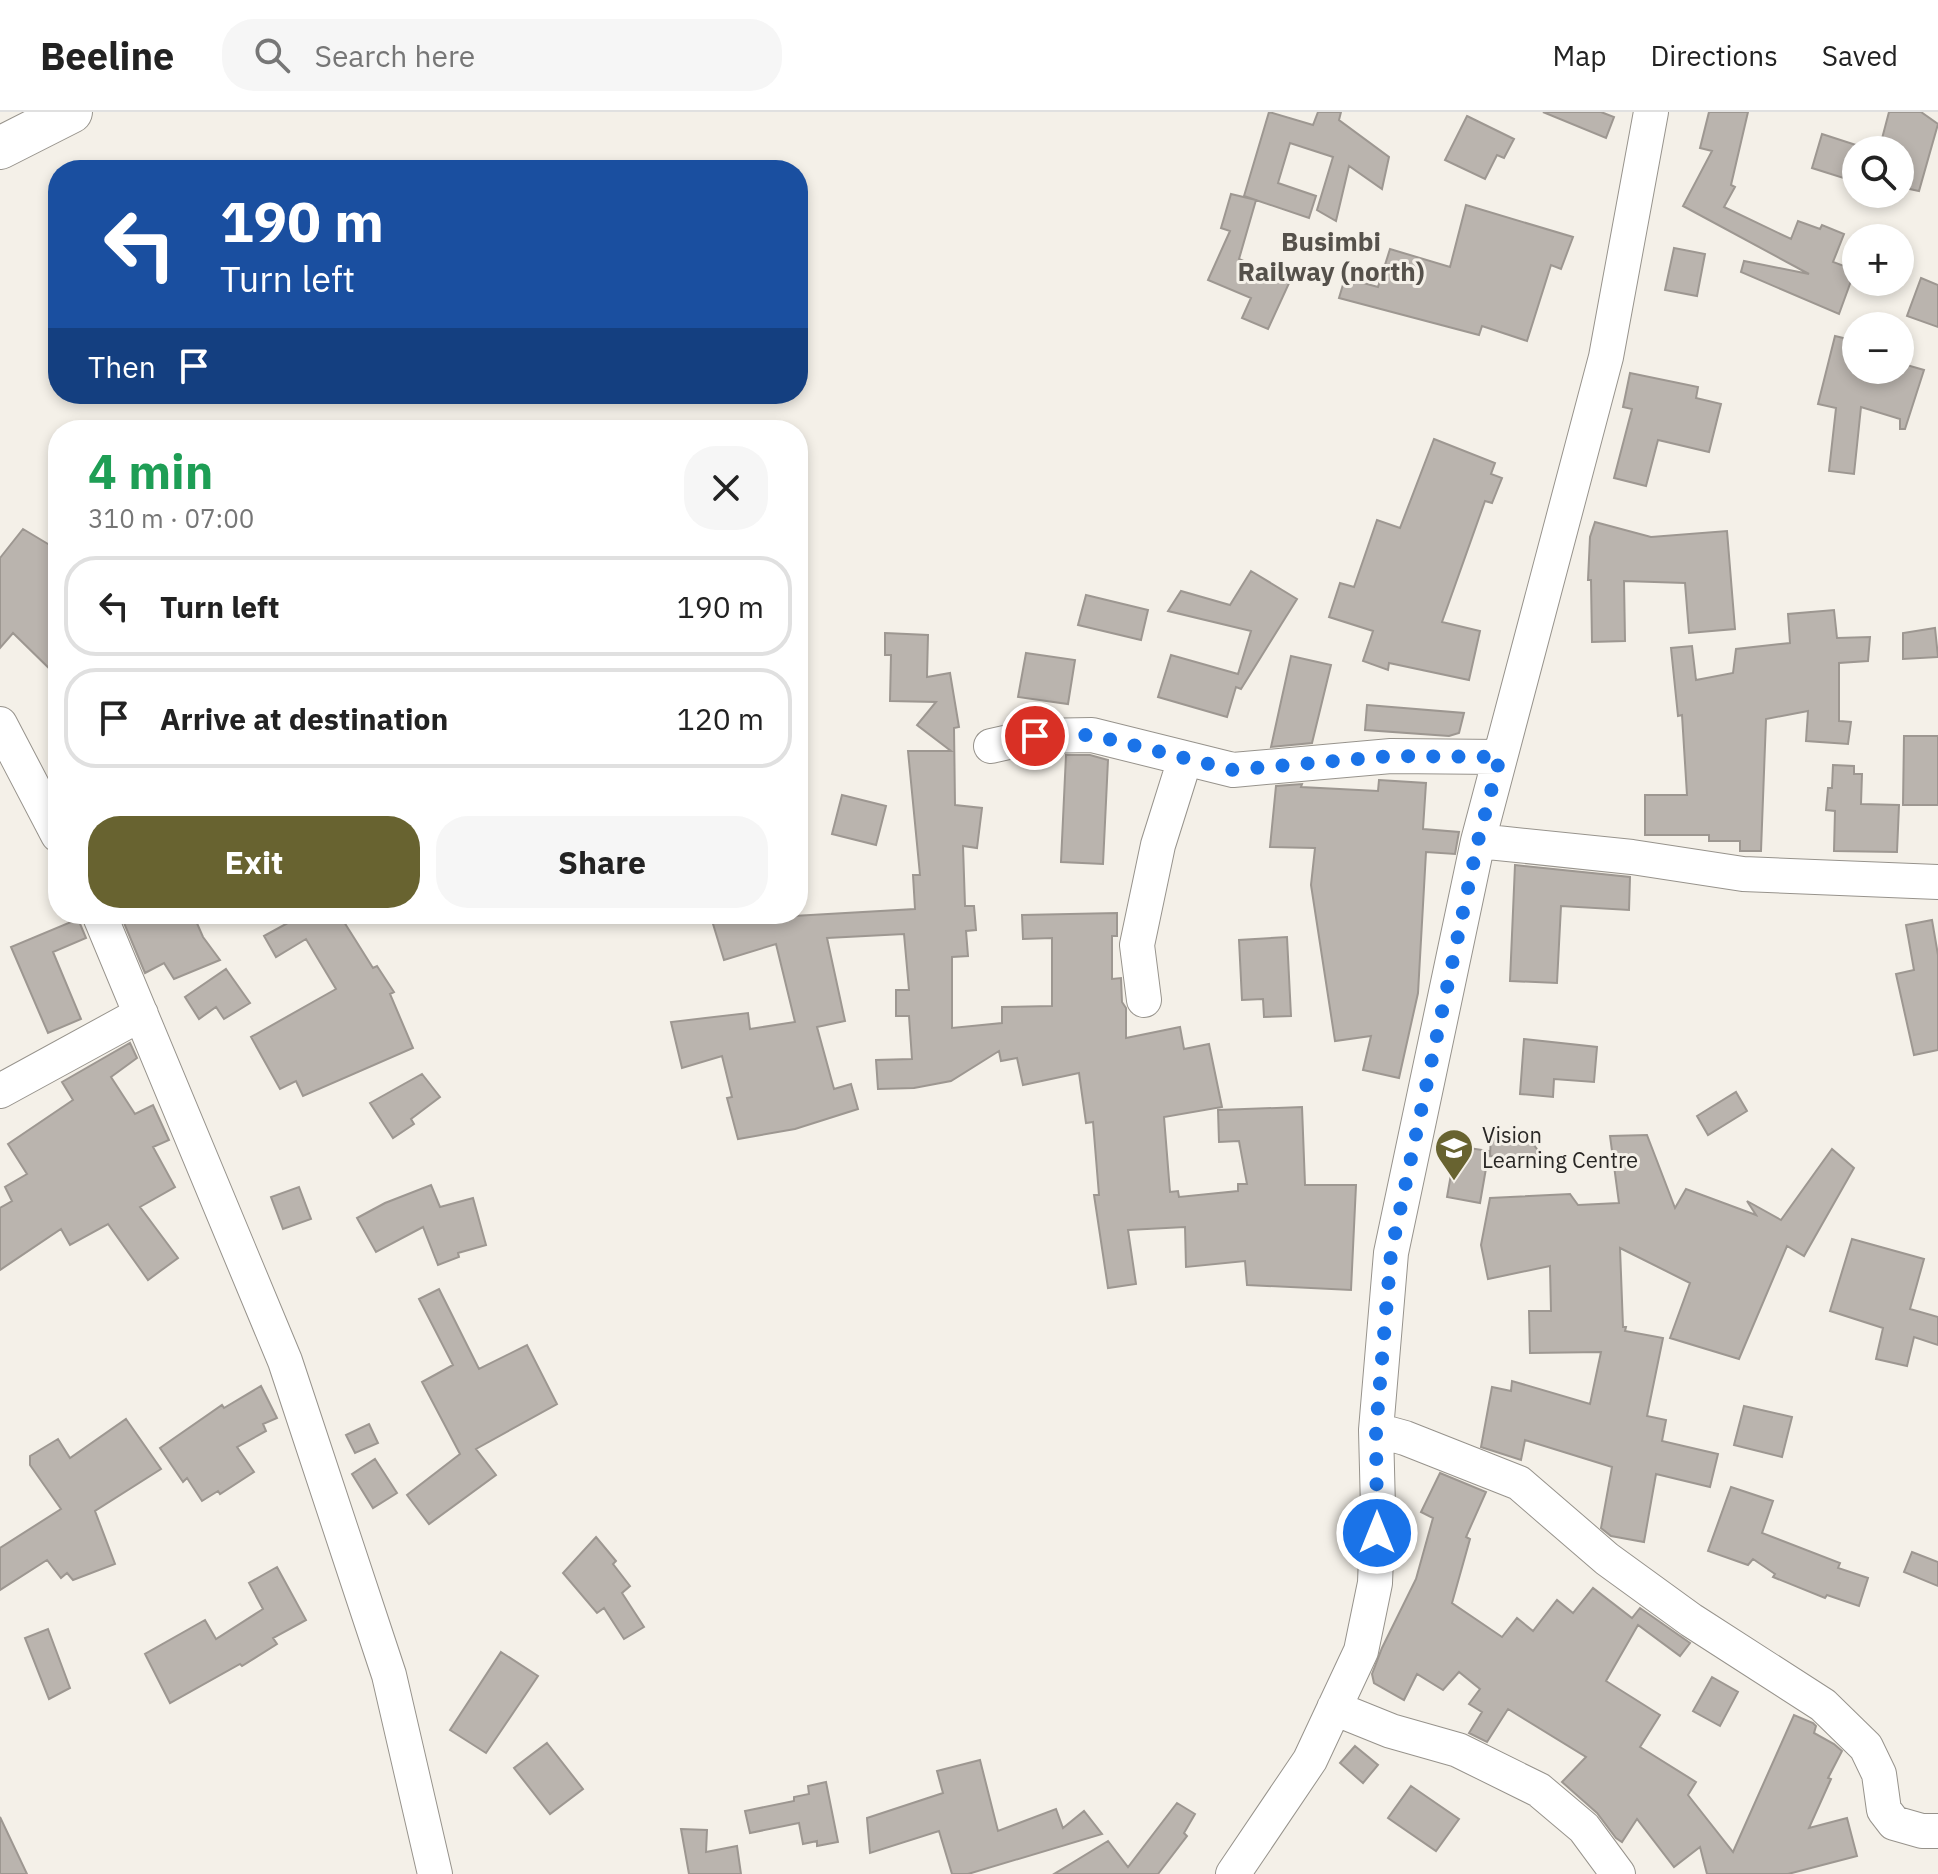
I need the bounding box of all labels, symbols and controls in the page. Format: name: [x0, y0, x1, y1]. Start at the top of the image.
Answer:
search box: [222, 19, 782, 91]
text: Beeline: [40, 31, 174, 80]
icon: search: [250, 33, 294, 77]
text: Search here: [314, 36, 475, 75]
text: Map: [1552, 37, 1606, 74]
text: Directions: [1650, 37, 1778, 74]
text: Saved: [1822, 37, 1898, 74]
map controls: [1842, 136, 1914, 384]
button: search: [1842, 136, 1914, 208]
text: 190 m: [220, 185, 384, 257]
icon: left: [88, 192, 192, 296]
district label: Busimbi Railway (north): [1237, 224, 1425, 288]
button: +: [1842, 224, 1914, 296]
text: Turn left: [220, 255, 355, 302]
button: −: [1842, 312, 1914, 384]
icon: arrive: [172, 344, 216, 388]
text: Then: [88, 347, 156, 386]
text: 4 min: [88, 440, 213, 502]
button: close: [684, 446, 768, 530]
text: 310 m · 07:00: [88, 501, 254, 535]
icon: left: [92, 584, 136, 628]
text: Turn left: [160, 587, 279, 626]
text: 190 m: [677, 587, 764, 626]
icon: arrive: [92, 696, 136, 740]
text: Arrive at destination: [160, 699, 448, 738]
text: 120 m: [677, 699, 764, 738]
pin: [1001, 702, 1069, 770]
icon: arrive: [1013, 714, 1057, 758]
button: Exit: [88, 816, 420, 908]
button: Share: [436, 816, 768, 908]
place label: Vision Learning Centre: [1482, 1120, 1638, 1174]
school or university icon: Vision Learning Centre: [1433, 1127, 1475, 1182]
position arrow: [1335, 1491, 1419, 1575]

